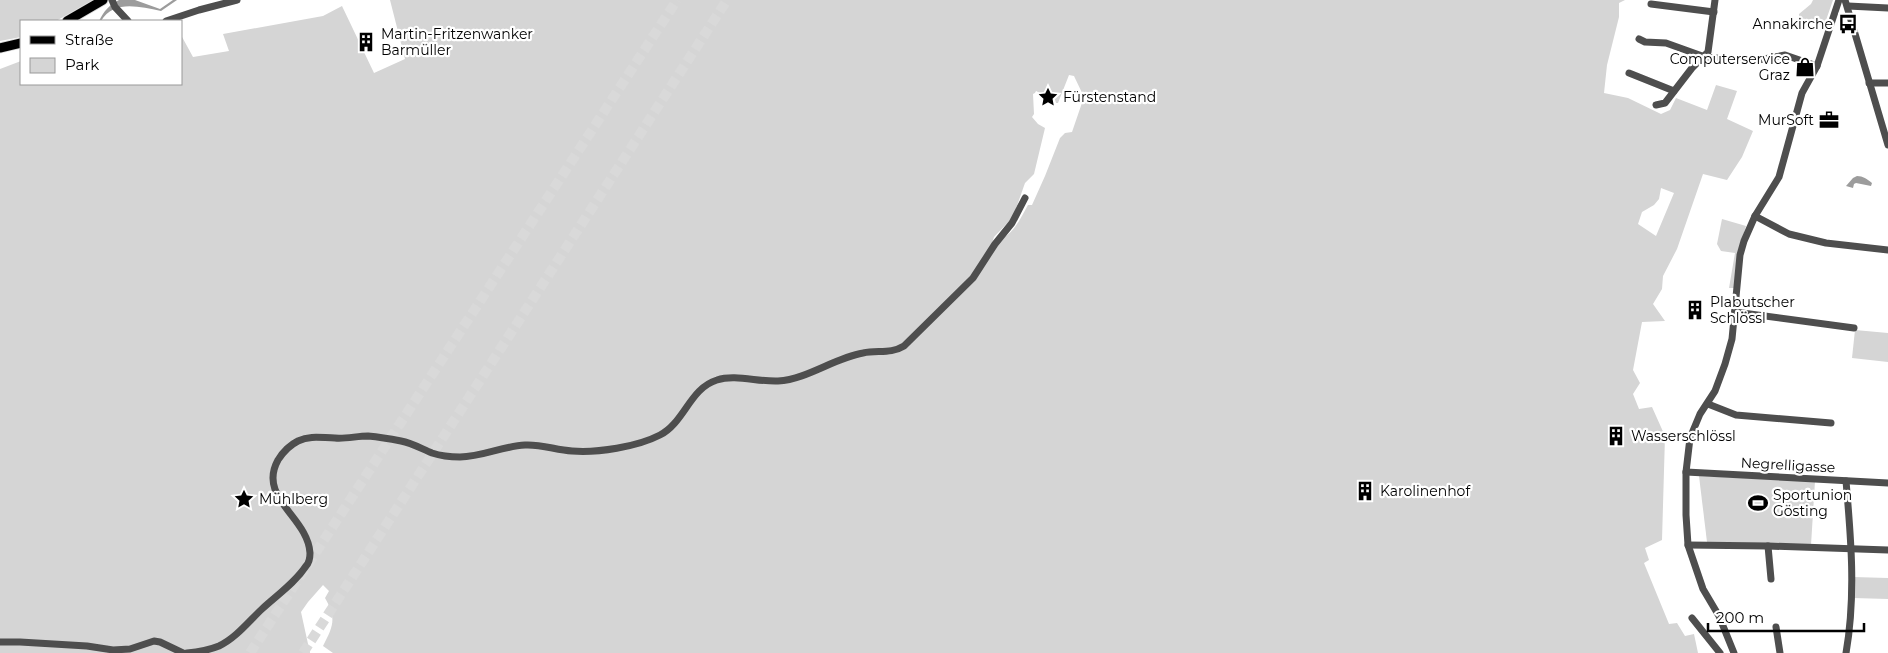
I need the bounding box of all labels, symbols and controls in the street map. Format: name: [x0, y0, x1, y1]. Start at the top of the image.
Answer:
bus stop icon: Annakirche: [1837, 13, 1859, 35]
place label: Annakirche: [1753, 15, 1833, 33]
legend: [20, 20, 182, 85]
place label: Martin-Fritzenwanker Barmüller: [381, 25, 533, 59]
text: Straße: [65, 30, 114, 49]
building icon: Martin-Fritzenwanker Barmüller: [355, 31, 377, 53]
place label: Computerservice Graz: [1670, 50, 1790, 84]
text: Park: [65, 55, 99, 74]
shop icon: Computerservice Graz: [1794, 56, 1816, 78]
place icon: Fürstenstand: [1037, 86, 1059, 108]
place label: Fürstenstand: [1063, 88, 1156, 106]
office icon: MurSoft: [1818, 109, 1840, 131]
place label: MurSoft: [1758, 111, 1814, 129]
place label: Plabutscher Schlössl: [1710, 293, 1795, 327]
building icon: Plabutscher Schlössl: [1684, 299, 1706, 321]
building icon: Wasserschlössl: [1605, 425, 1627, 447]
place label: Wasserschlössl: [1631, 427, 1736, 445]
street label: Negrelligasse: [1740, 454, 1836, 476]
building icon: Karolinenhof: [1354, 480, 1376, 502]
place label: Karolinenhof: [1380, 482, 1471, 500]
place label: Sportunion Gösting: [1773, 486, 1852, 520]
place icon: Mühlberg: [233, 488, 255, 510]
place label: Mühlberg: [259, 490, 328, 508]
sports icon: Sportunion Gösting: [1747, 492, 1769, 514]
scale bar: [1708, 600, 1864, 632]
text: 200 m: [1716, 608, 1764, 627]

